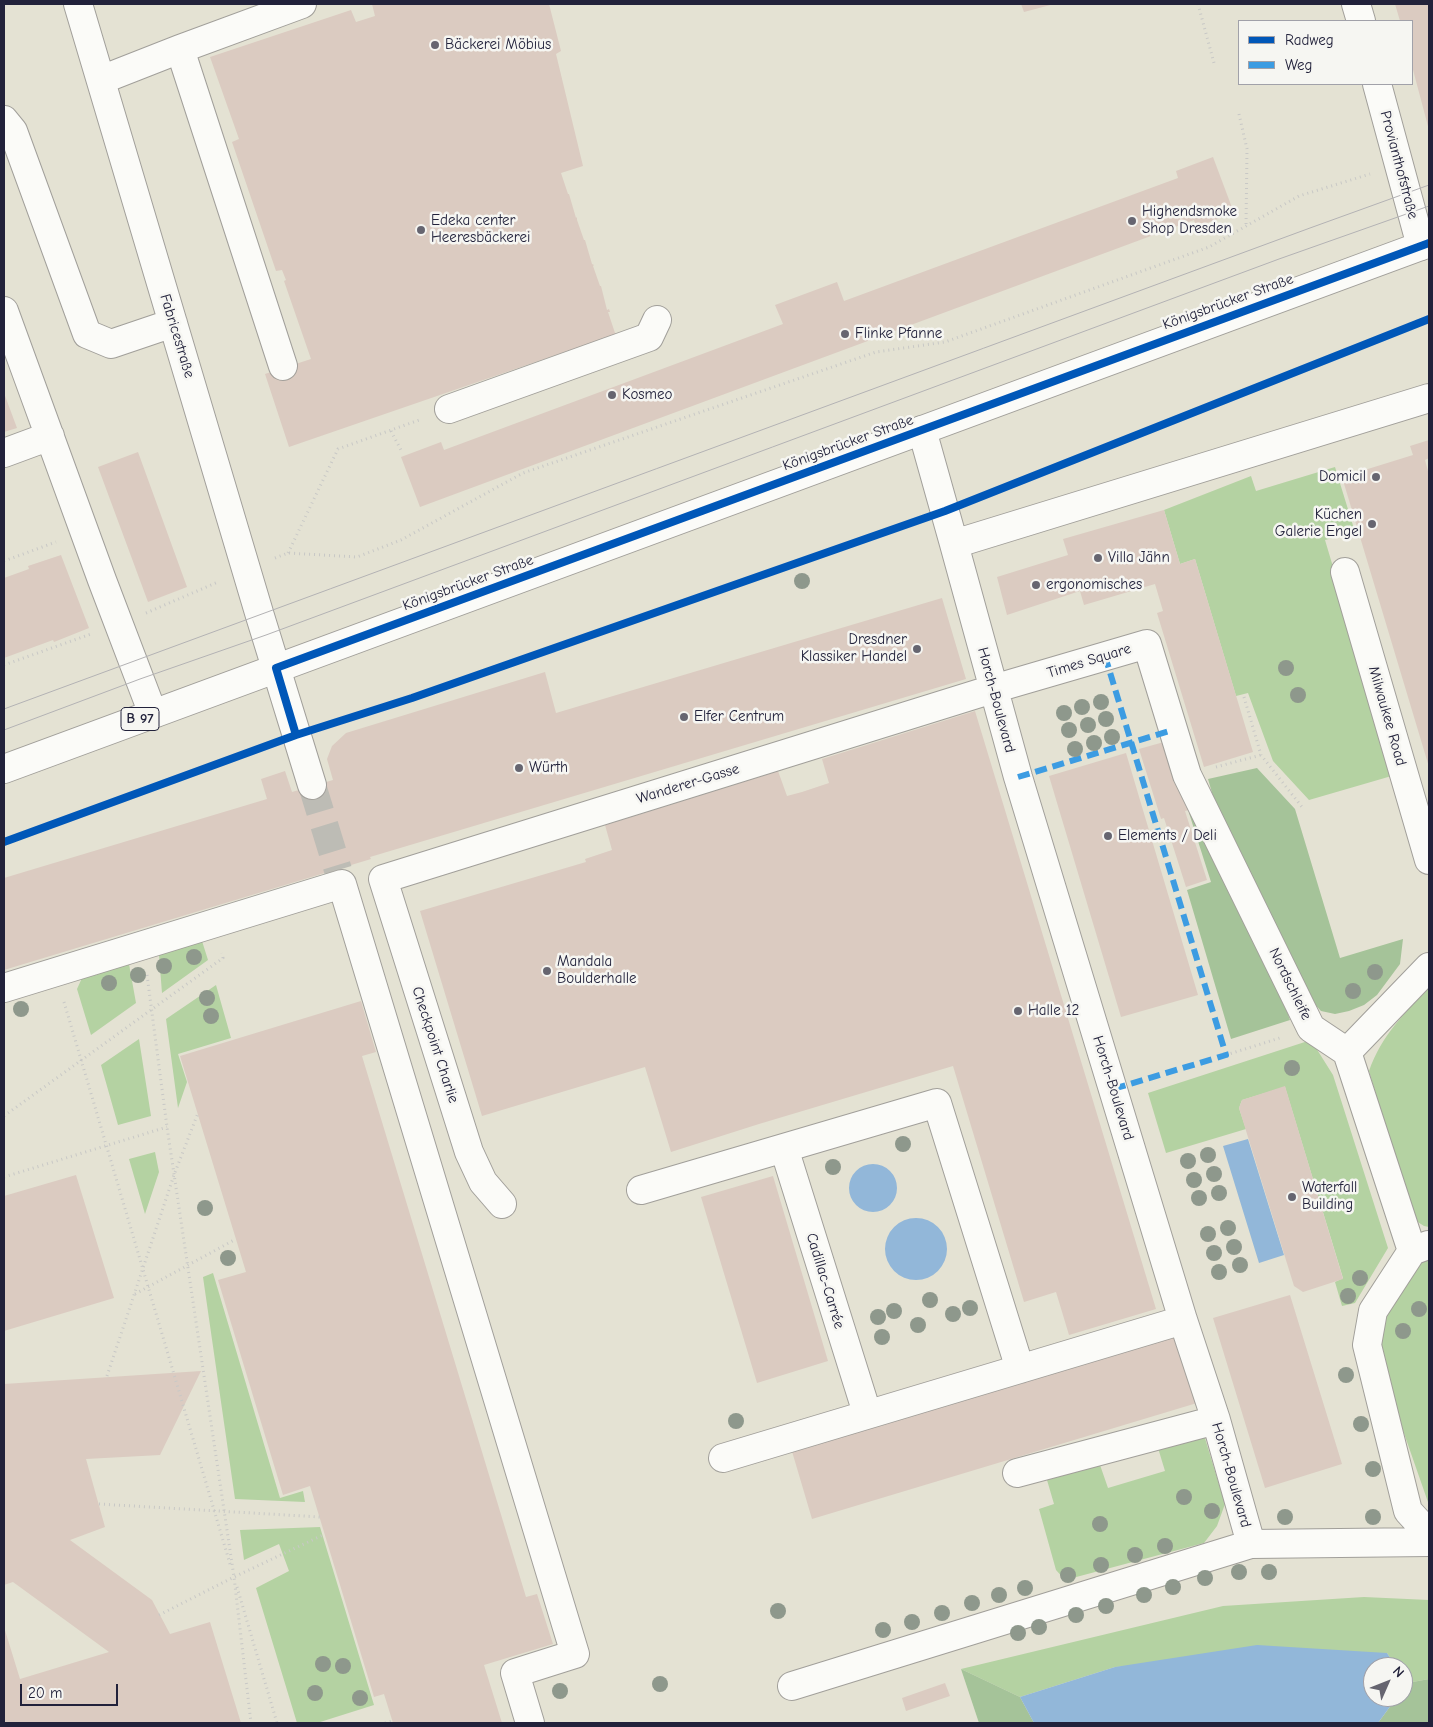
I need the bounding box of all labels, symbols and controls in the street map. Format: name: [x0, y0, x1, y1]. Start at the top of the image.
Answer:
legend: [1238, 20, 1413, 85]
text: Radweg: [1285, 31, 1334, 49]
place label: Bäckerei Möbius: [445, 36, 551, 54]
marker: Bäckerei Möbius: [429, 39, 441, 51]
text: Weg: [1285, 56, 1312, 74]
street label: Provianthofstraße: [1376, 109, 1422, 221]
place label: Highendsmoke Shop Dresden: [1142, 203, 1237, 238]
place label: Edeka center Heeresbäckerei: [431, 212, 530, 247]
marker: Highendsmoke Shop Dresden: [1126, 215, 1138, 227]
marker: Edeka center Heeresbäckerei: [415, 224, 427, 236]
street label: Königsbrücker Straße: [1160, 270, 1296, 334]
street label: Fabricestraße: [156, 292, 198, 380]
place label: Flinke Pfanne: [855, 325, 942, 343]
marker: Flinke Pfanne: [839, 328, 851, 340]
place label: Kosmeo: [622, 386, 672, 404]
marker: Kosmeo: [606, 389, 618, 401]
street label: Königsbrücker Straße: [780, 411, 916, 475]
place label: Domicil: [1319, 468, 1366, 486]
marker: Domicil: [1370, 471, 1382, 483]
place label: Küchen Galerie Engel: [1275, 506, 1362, 541]
marker: Küchen Galerie Engel: [1366, 518, 1378, 530]
place label: Villa Jähn: [1108, 549, 1170, 567]
street label: Königsbrücker Straße: [400, 551, 536, 615]
marker: Villa Jähn: [1092, 552, 1104, 564]
place label: ergonomisches: [1046, 576, 1142, 594]
marker: ergonomisches: [1030, 579, 1042, 591]
place label: Dresdner Klassiker Handel: [801, 631, 907, 666]
street label: Times Square: [1045, 640, 1133, 682]
marker: Dresdner Klassiker Handel: [911, 643, 923, 655]
street label: Horch-Boulevard: [973, 645, 1019, 755]
street label: Milwaukee Road: [1364, 664, 1410, 768]
road number: B 97: [121, 708, 159, 731]
place label: Elfer Centrum: [694, 708, 784, 726]
marker: Elfer Centrum: [678, 711, 690, 723]
place label: Würth: [529, 759, 568, 777]
street label: Wanderer-Gasse: [634, 760, 742, 808]
marker: Würth: [513, 762, 525, 774]
place label: Elements / Deli: [1118, 827, 1217, 845]
marker: Elements / Deli: [1102, 830, 1114, 842]
street label: Nordschleife: [1265, 945, 1315, 1023]
place label: Mandala Boulderhalle: [557, 953, 636, 988]
marker: Mandala Boulderhalle: [541, 965, 553, 977]
street label: Checkpoint Charlie: [408, 985, 462, 1105]
place label: Halle 12: [1028, 1002, 1079, 1020]
marker: Halle 12: [1012, 1005, 1024, 1017]
street label: Horch-Boulevard: [1089, 1034, 1137, 1142]
place label: Waterfall Building: [1302, 1179, 1357, 1214]
marker: Waterfall Building: [1286, 1191, 1298, 1203]
street label: Cadillac-Carrée: [802, 1231, 848, 1331]
street label: Horch-Boulevard: [1207, 1420, 1255, 1530]
north arrow: [1363, 1657, 1413, 1707]
text: N: [1389, 1663, 1408, 1681]
scale bar: [22, 1674, 120, 1706]
text: 20 m: [28, 1684, 62, 1702]

